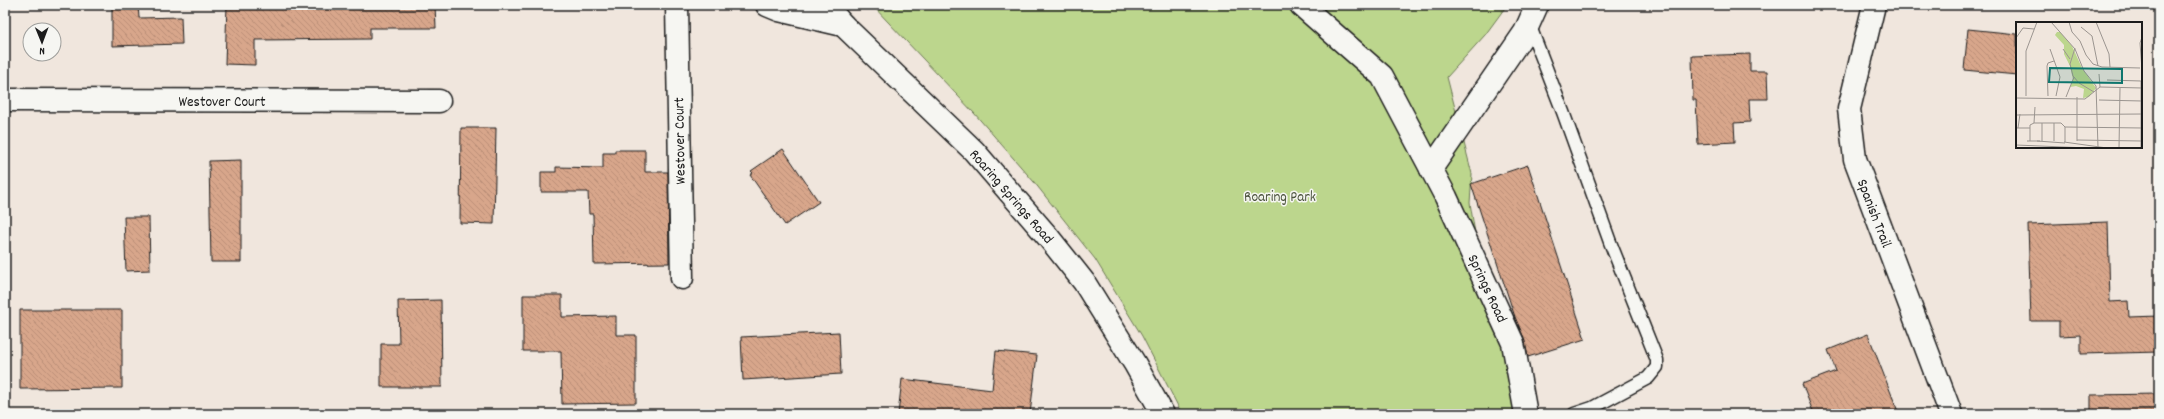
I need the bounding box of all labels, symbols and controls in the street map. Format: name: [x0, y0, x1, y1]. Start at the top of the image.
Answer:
north arrow: [22, 22, 62, 62]
inset map: [2016, 22, 2142, 148]
text: N: [39, 42, 45, 58]
street label: Westover Court: [178, 92, 266, 114]
street label: Westover Court: [669, 97, 693, 185]
street label: Roaring Springs Road: [963, 145, 1058, 250]
street label: Spanish Trail: [1850, 176, 1896, 252]
park label: Roaring Park: [1244, 187, 1316, 209]
street label: Springs Road: [1461, 251, 1512, 327]

